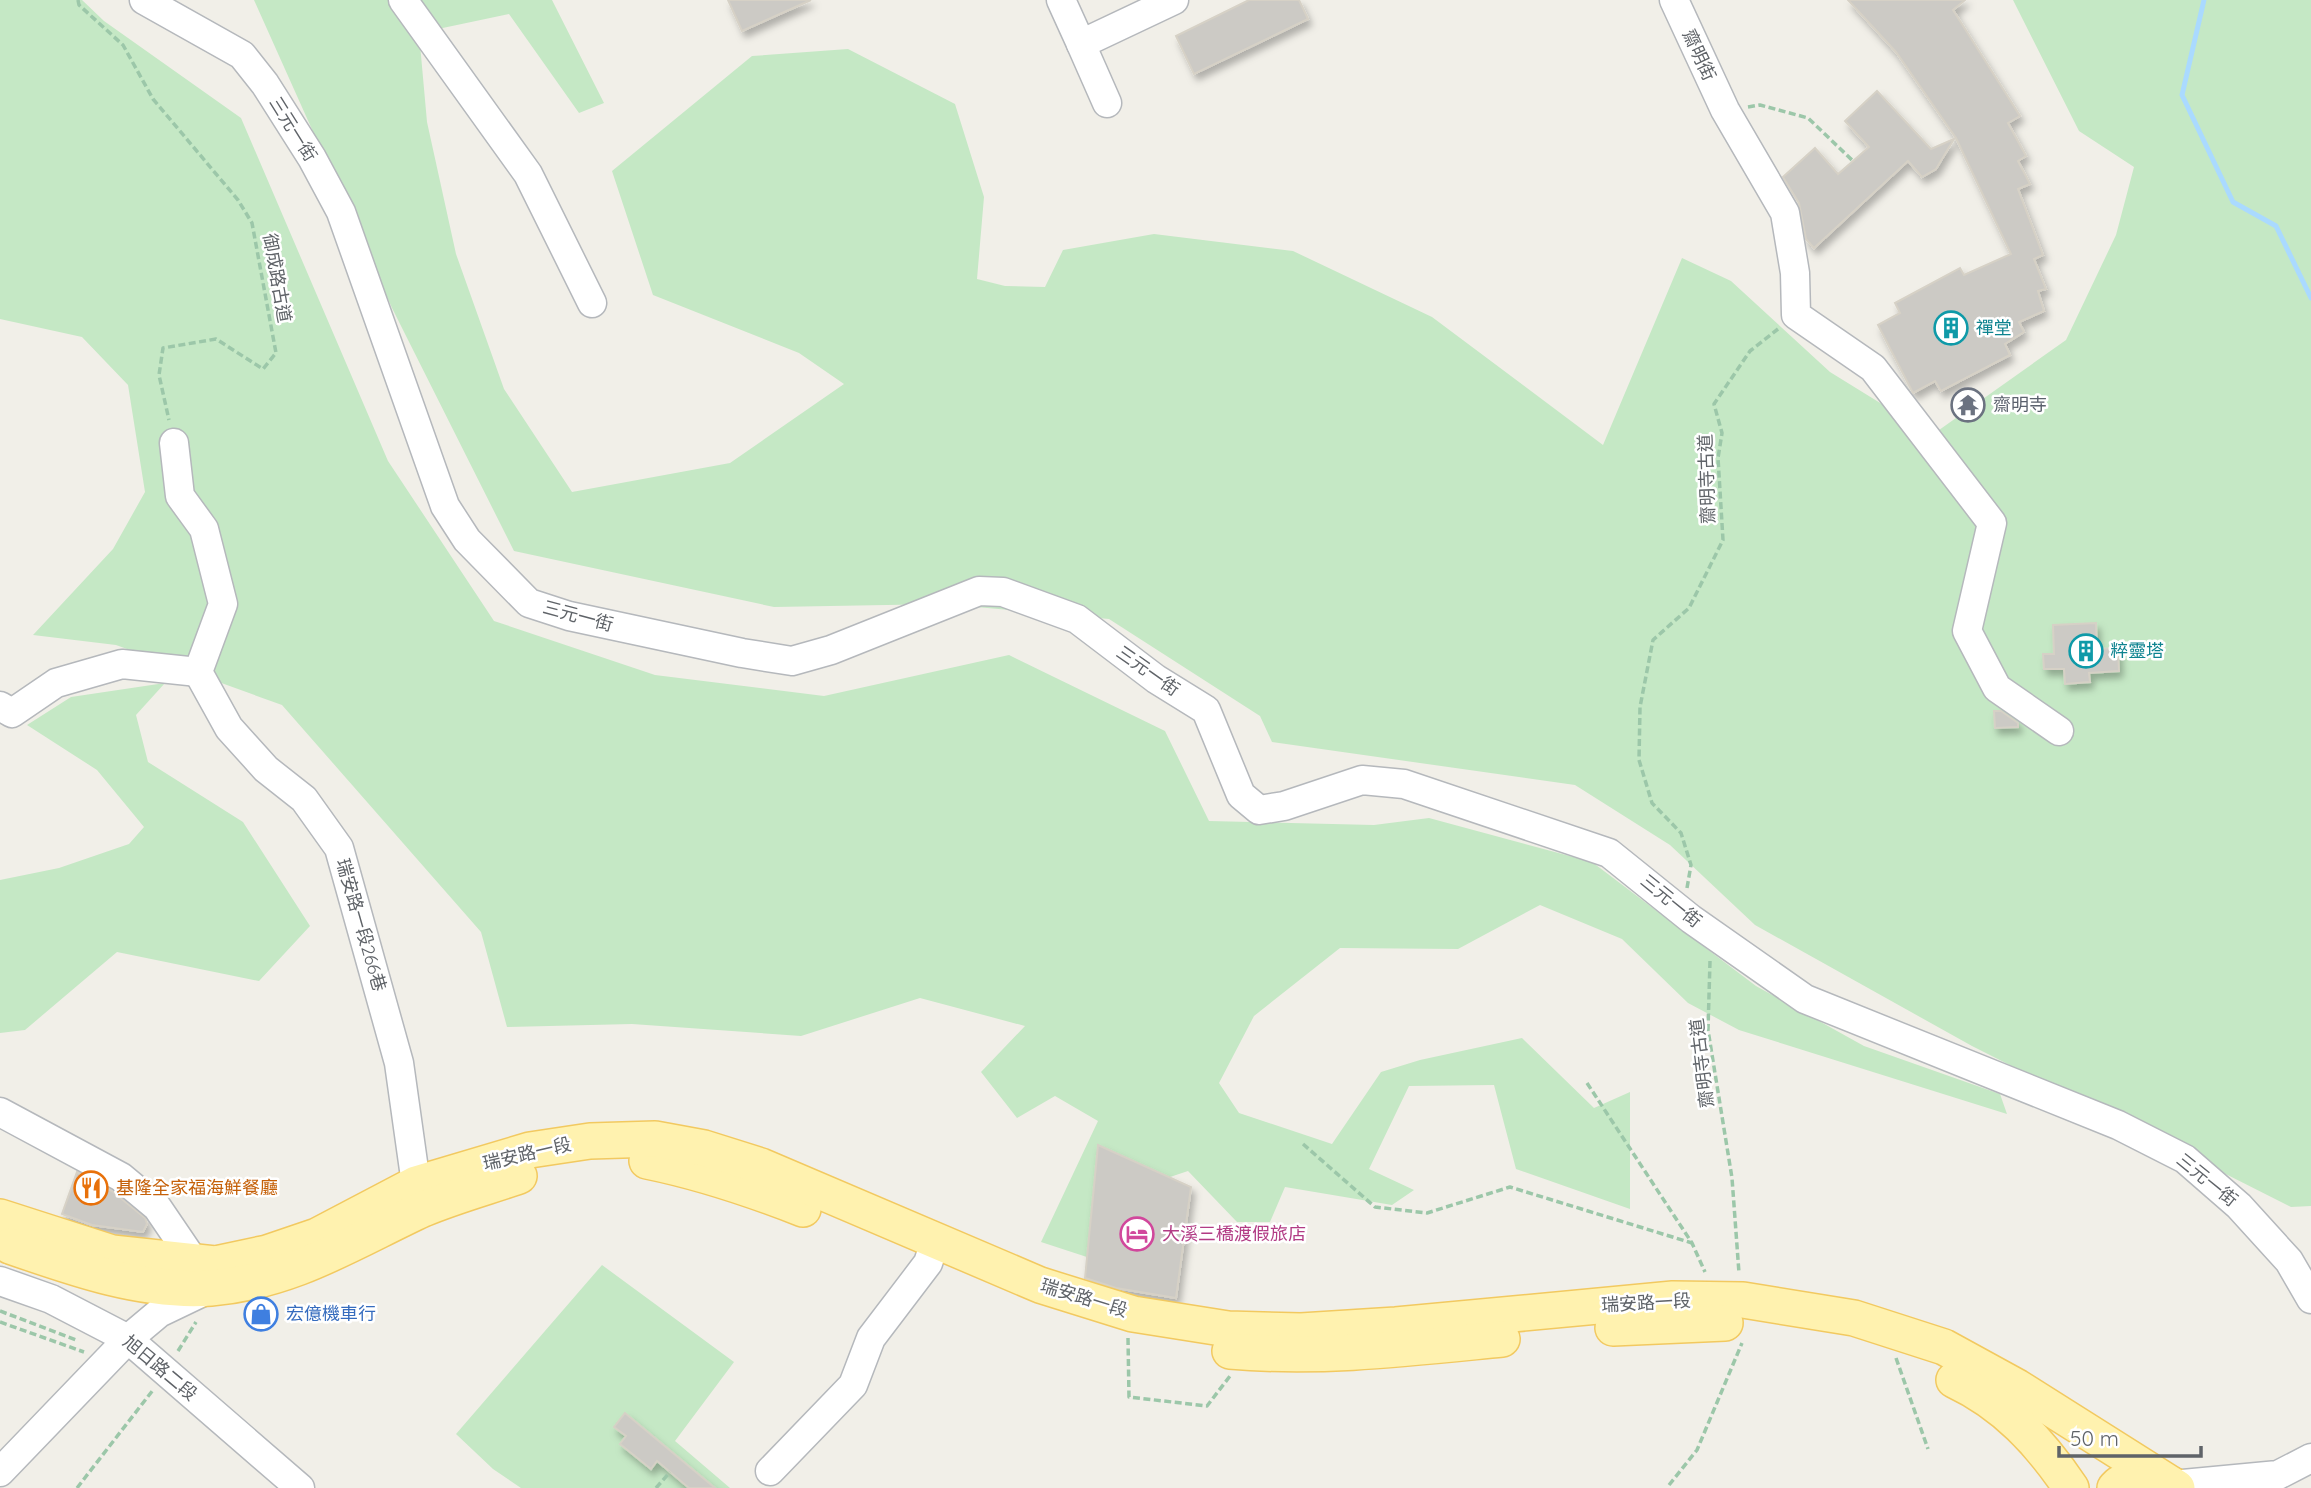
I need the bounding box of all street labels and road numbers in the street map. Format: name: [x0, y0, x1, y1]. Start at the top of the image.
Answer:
street label: 齋明街: [1678, 25, 1721, 84]
street label: 三元一街: [265, 92, 322, 165]
street label: 御成路古道: [258, 232, 297, 324]
street label: 齋明寺古道: [1693, 434, 1720, 524]
street label: 三元一街: [540, 595, 616, 636]
street label: 三元一街: [1112, 641, 1184, 701]
street label: 瑞安路一段266巷: [331, 856, 391, 994]
street label: 三元一街: [1636, 869, 1707, 932]
street label: 齋明寺古道: [1685, 1017, 1718, 1109]
street label: 瑞安路一段: [480, 1132, 573, 1175]
street label: 三元一街: [2172, 1148, 2243, 1211]
street label: 瑞安路一段: [1038, 1273, 1131, 1322]
street label: 瑞安路一段: [1600, 1289, 1692, 1316]
street label: 旭日路二段: [118, 1330, 202, 1405]

